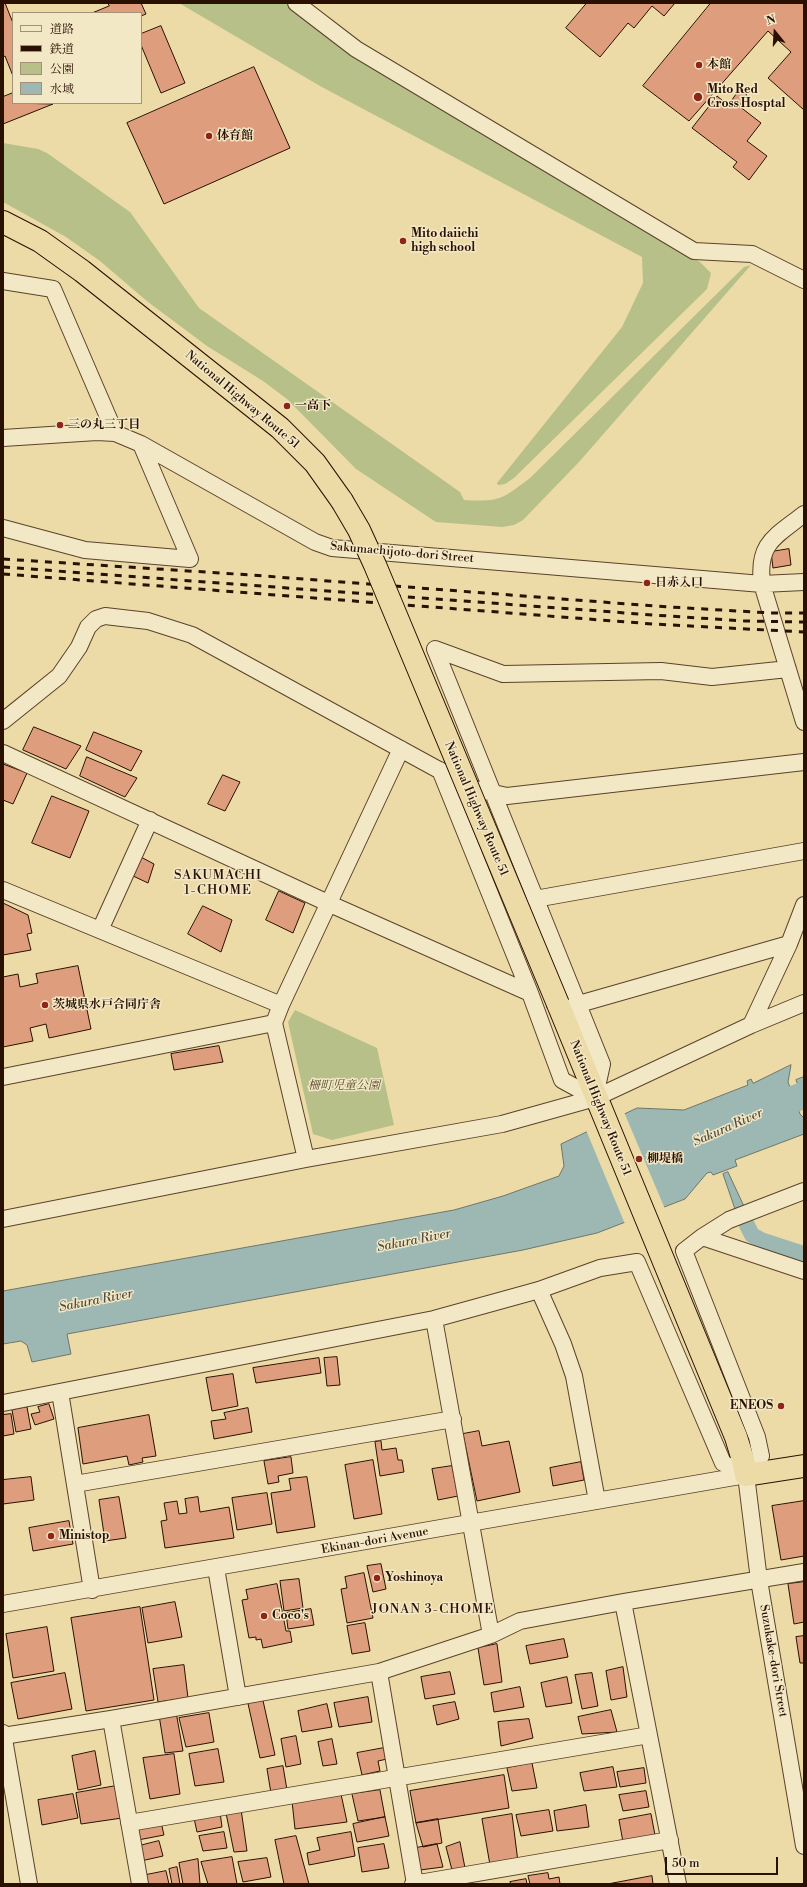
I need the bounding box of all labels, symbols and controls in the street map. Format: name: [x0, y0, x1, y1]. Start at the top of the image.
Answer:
legend: [12, 12, 142, 104]
north arrow: [755, 12, 795, 52]
text: N: [765, 13, 778, 29]
text: 道路: [50, 22, 74, 37]
text: 鉄道: [50, 42, 74, 57]
place label: 本館: [707, 58, 731, 72]
marker: 本館: [694, 60, 704, 70]
text: 公園: [50, 62, 74, 77]
text: 水域: [50, 82, 74, 97]
place label: Mito Red Cross Hosptal: [707, 83, 785, 111]
marker: Mito Red Cross Hosptal: [692, 91, 704, 103]
place label: 体育館: [217, 129, 253, 143]
marker: 体育館: [204, 131, 214, 141]
place label: Mito daiichi high school: [411, 227, 478, 255]
marker: Mito daiichi high school: [398, 236, 408, 246]
street label: National Highway Route 51: [182, 348, 302, 452]
place label: 一高下: [295, 399, 331, 413]
marker: 一高下: [282, 401, 292, 411]
place label: 三の丸三丁目: [68, 418, 140, 432]
marker: 三の丸三丁目: [55, 420, 65, 430]
street label: Sakumachijoto-dori Street: [330, 540, 474, 566]
place label: 日赤入口: [655, 576, 703, 590]
marker: 日赤入口: [642, 578, 652, 588]
street label: National Highway Route 51: [441, 740, 511, 878]
district label: SAKUMACHI 1-CHOME: [174, 868, 262, 899]
place label: 茨城県水戸合同庁舎: [53, 998, 161, 1012]
marker: 茨城県水戸合同庁舎: [40, 1000, 50, 1010]
street label: National Highway Route 51: [566, 1038, 634, 1178]
park label: 柵町児童公園: [308, 1079, 380, 1093]
water label: Sakura River: [691, 1106, 765, 1150]
place label: 柳堤橋: [647, 1152, 683, 1166]
marker: 柳堤橋: [634, 1154, 644, 1164]
water label: Sakura River: [376, 1226, 452, 1256]
water label: Sakura River: [58, 1286, 134, 1316]
place label: ENEOS: [730, 1399, 773, 1413]
marker: ENEOS: [776, 1401, 786, 1411]
street label: Ekinan-dori Avenue: [320, 1524, 430, 1558]
place label: Ministop: [59, 1529, 109, 1543]
marker: Ministop: [46, 1531, 56, 1541]
place label: Yoshinoya: [385, 1571, 443, 1585]
marker: Yoshinoya: [372, 1573, 382, 1583]
district label: JONAN 3-CHOME: [372, 1602, 494, 1618]
street label: Suzukake-dori Street: [756, 1604, 790, 1718]
place label: Coco's: [272, 1609, 309, 1623]
marker: Coco's: [259, 1611, 269, 1621]
scale bar: [667, 1849, 780, 1875]
text: 50 m: [672, 1856, 700, 1871]

